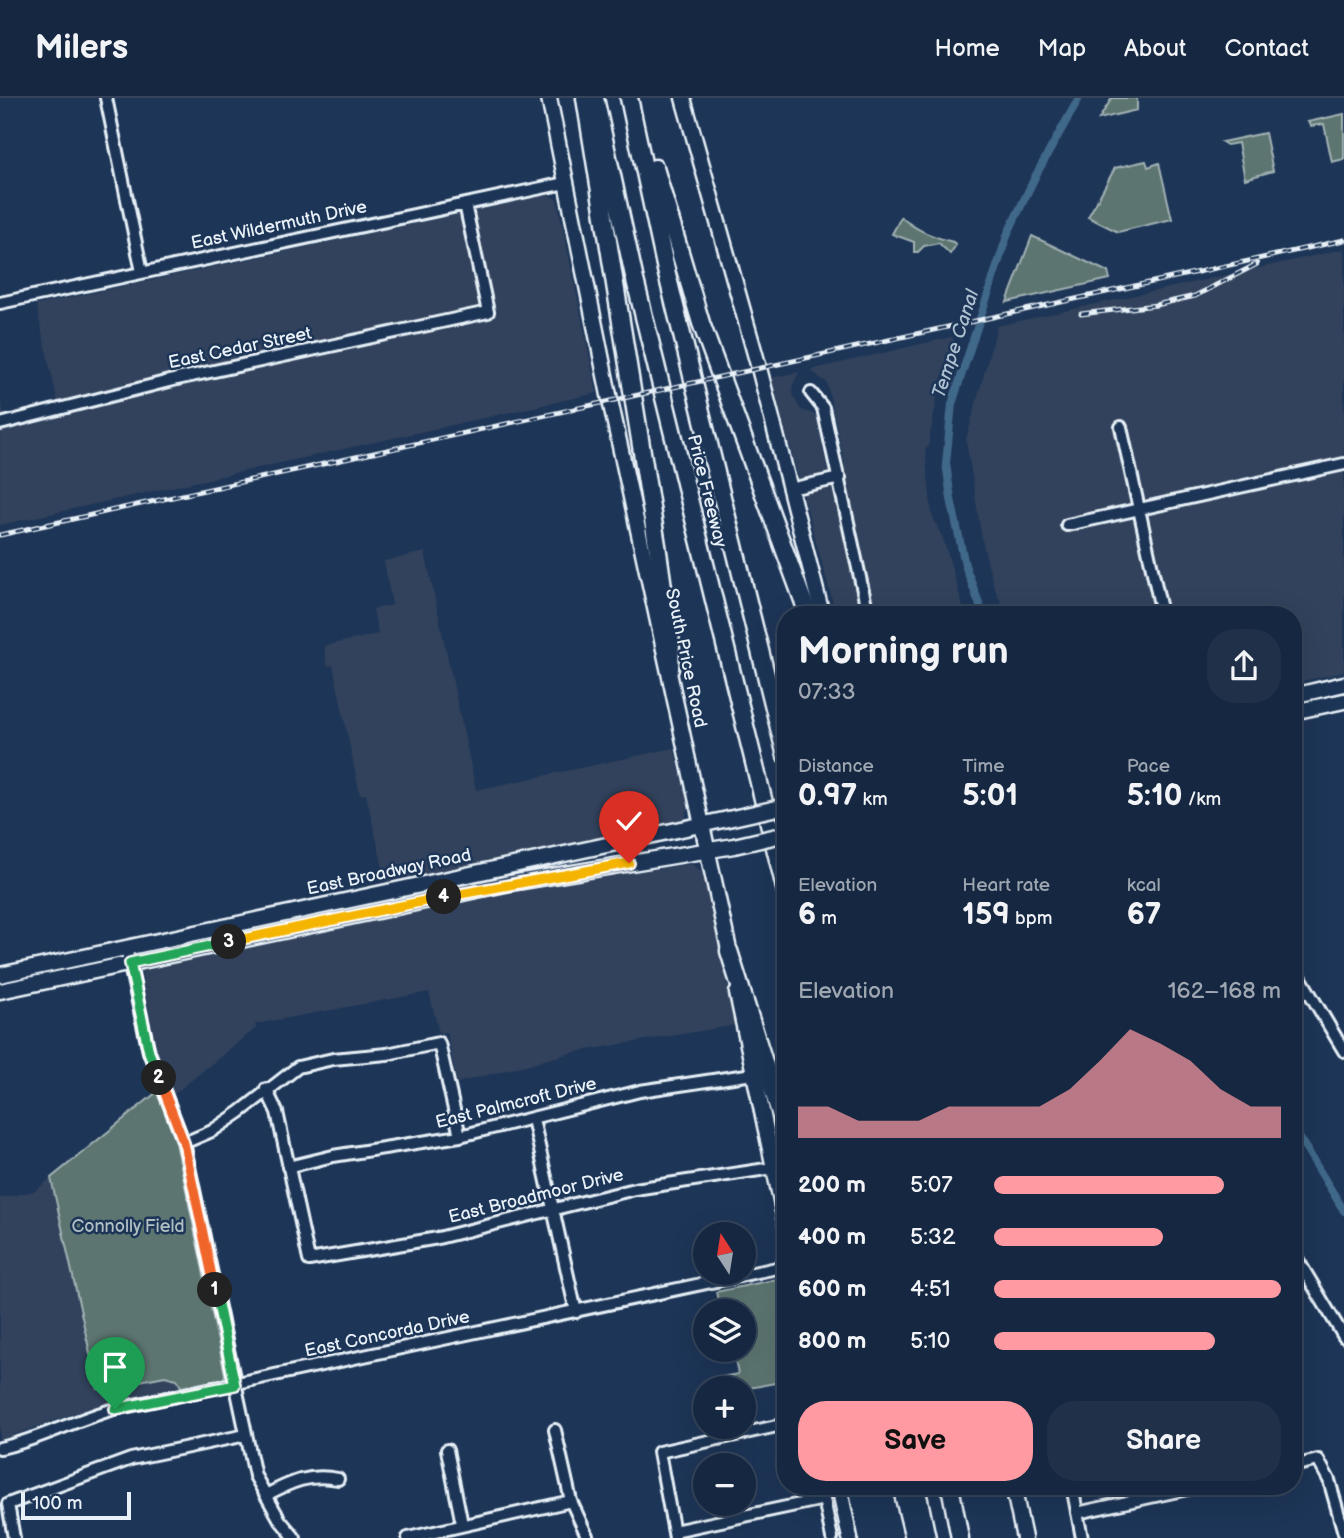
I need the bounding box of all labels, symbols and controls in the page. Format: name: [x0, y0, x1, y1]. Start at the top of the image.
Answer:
text: Milers: [35, 28, 128, 68]
text: Home: [935, 34, 1000, 63]
text: Map: [1038, 34, 1086, 63]
text: About: [1124, 34, 1186, 63]
text: Contact: [1224, 34, 1309, 63]
street label: East Wildermuth Drive: [189, 196, 369, 254]
water label: Tempe Canal: [928, 286, 985, 401]
street label: East Cedar Street: [167, 322, 314, 373]
street label: Price Freeway: [683, 432, 731, 550]
street label: South Price Road: [661, 586, 711, 730]
text: Morning run: [798, 629, 1009, 674]
button: share: [1207, 629, 1281, 703]
text: 07:33: [798, 678, 856, 706]
text: Distance: [798, 755, 874, 778]
text: Time: [962, 755, 1004, 778]
text: Pace: [1127, 755, 1170, 778]
text: 0.97: [798, 778, 857, 814]
text: 5:01: [962, 778, 1018, 814]
text: 5:10: [1127, 778, 1183, 814]
text: km: [857, 788, 888, 811]
text: /km: [1183, 788, 1221, 811]
pin: [599, 791, 659, 863]
icon: check: [610, 802, 648, 840]
street label: East Broadway Road: [305, 844, 473, 900]
text: Elevation: [798, 874, 877, 897]
text: Heart rate: [962, 874, 1050, 897]
text: kcal: [1127, 874, 1161, 897]
pin: 4: [426, 880, 462, 914]
text: 4: [438, 885, 449, 908]
text: 6: [798, 897, 816, 933]
text: 159: [962, 897, 1010, 933]
text: 67: [1127, 897, 1161, 933]
text: m: [816, 907, 837, 930]
text: bpm: [1010, 907, 1052, 930]
pin: 3: [212, 924, 246, 960]
text: 3: [223, 930, 234, 953]
text: Elevation: [798, 977, 894, 1005]
text: 162–168 m: [1168, 977, 1281, 1005]
pin: 2: [142, 1060, 176, 1096]
text: 2: [153, 1066, 164, 1089]
street label: East Palmcroft Drive: [433, 1073, 599, 1133]
street label: East Broadmoor Drive: [446, 1164, 626, 1228]
text: 200 m: [798, 1171, 866, 1199]
text: 5:07: [910, 1171, 953, 1199]
park label: Connolly Field: [71, 1216, 185, 1237]
north arrow: [693, 1222, 756, 1284]
map controls: [693, 1222, 756, 1516]
text: 400 m: [798, 1223, 866, 1251]
text: 5:32: [910, 1223, 956, 1251]
pin: 1: [198, 1272, 232, 1308]
text: 600 m: [798, 1275, 866, 1303]
text: 4:51: [910, 1275, 951, 1303]
text: 1: [211, 1278, 219, 1301]
button: layers: [693, 1299, 756, 1362]
street label: East Concorda Drive: [303, 1306, 472, 1362]
text: 800 m: [798, 1327, 866, 1355]
text: 5:10: [910, 1327, 950, 1355]
pin: [85, 1337, 145, 1409]
icon: arrive: [96, 1348, 134, 1386]
button: +: [693, 1376, 756, 1439]
button: Save: [798, 1401, 1033, 1481]
button: Share: [1047, 1401, 1281, 1481]
button: −: [693, 1453, 756, 1516]
scale bar: [21, 1489, 131, 1521]
text: 100 m: [32, 1492, 83, 1515]

